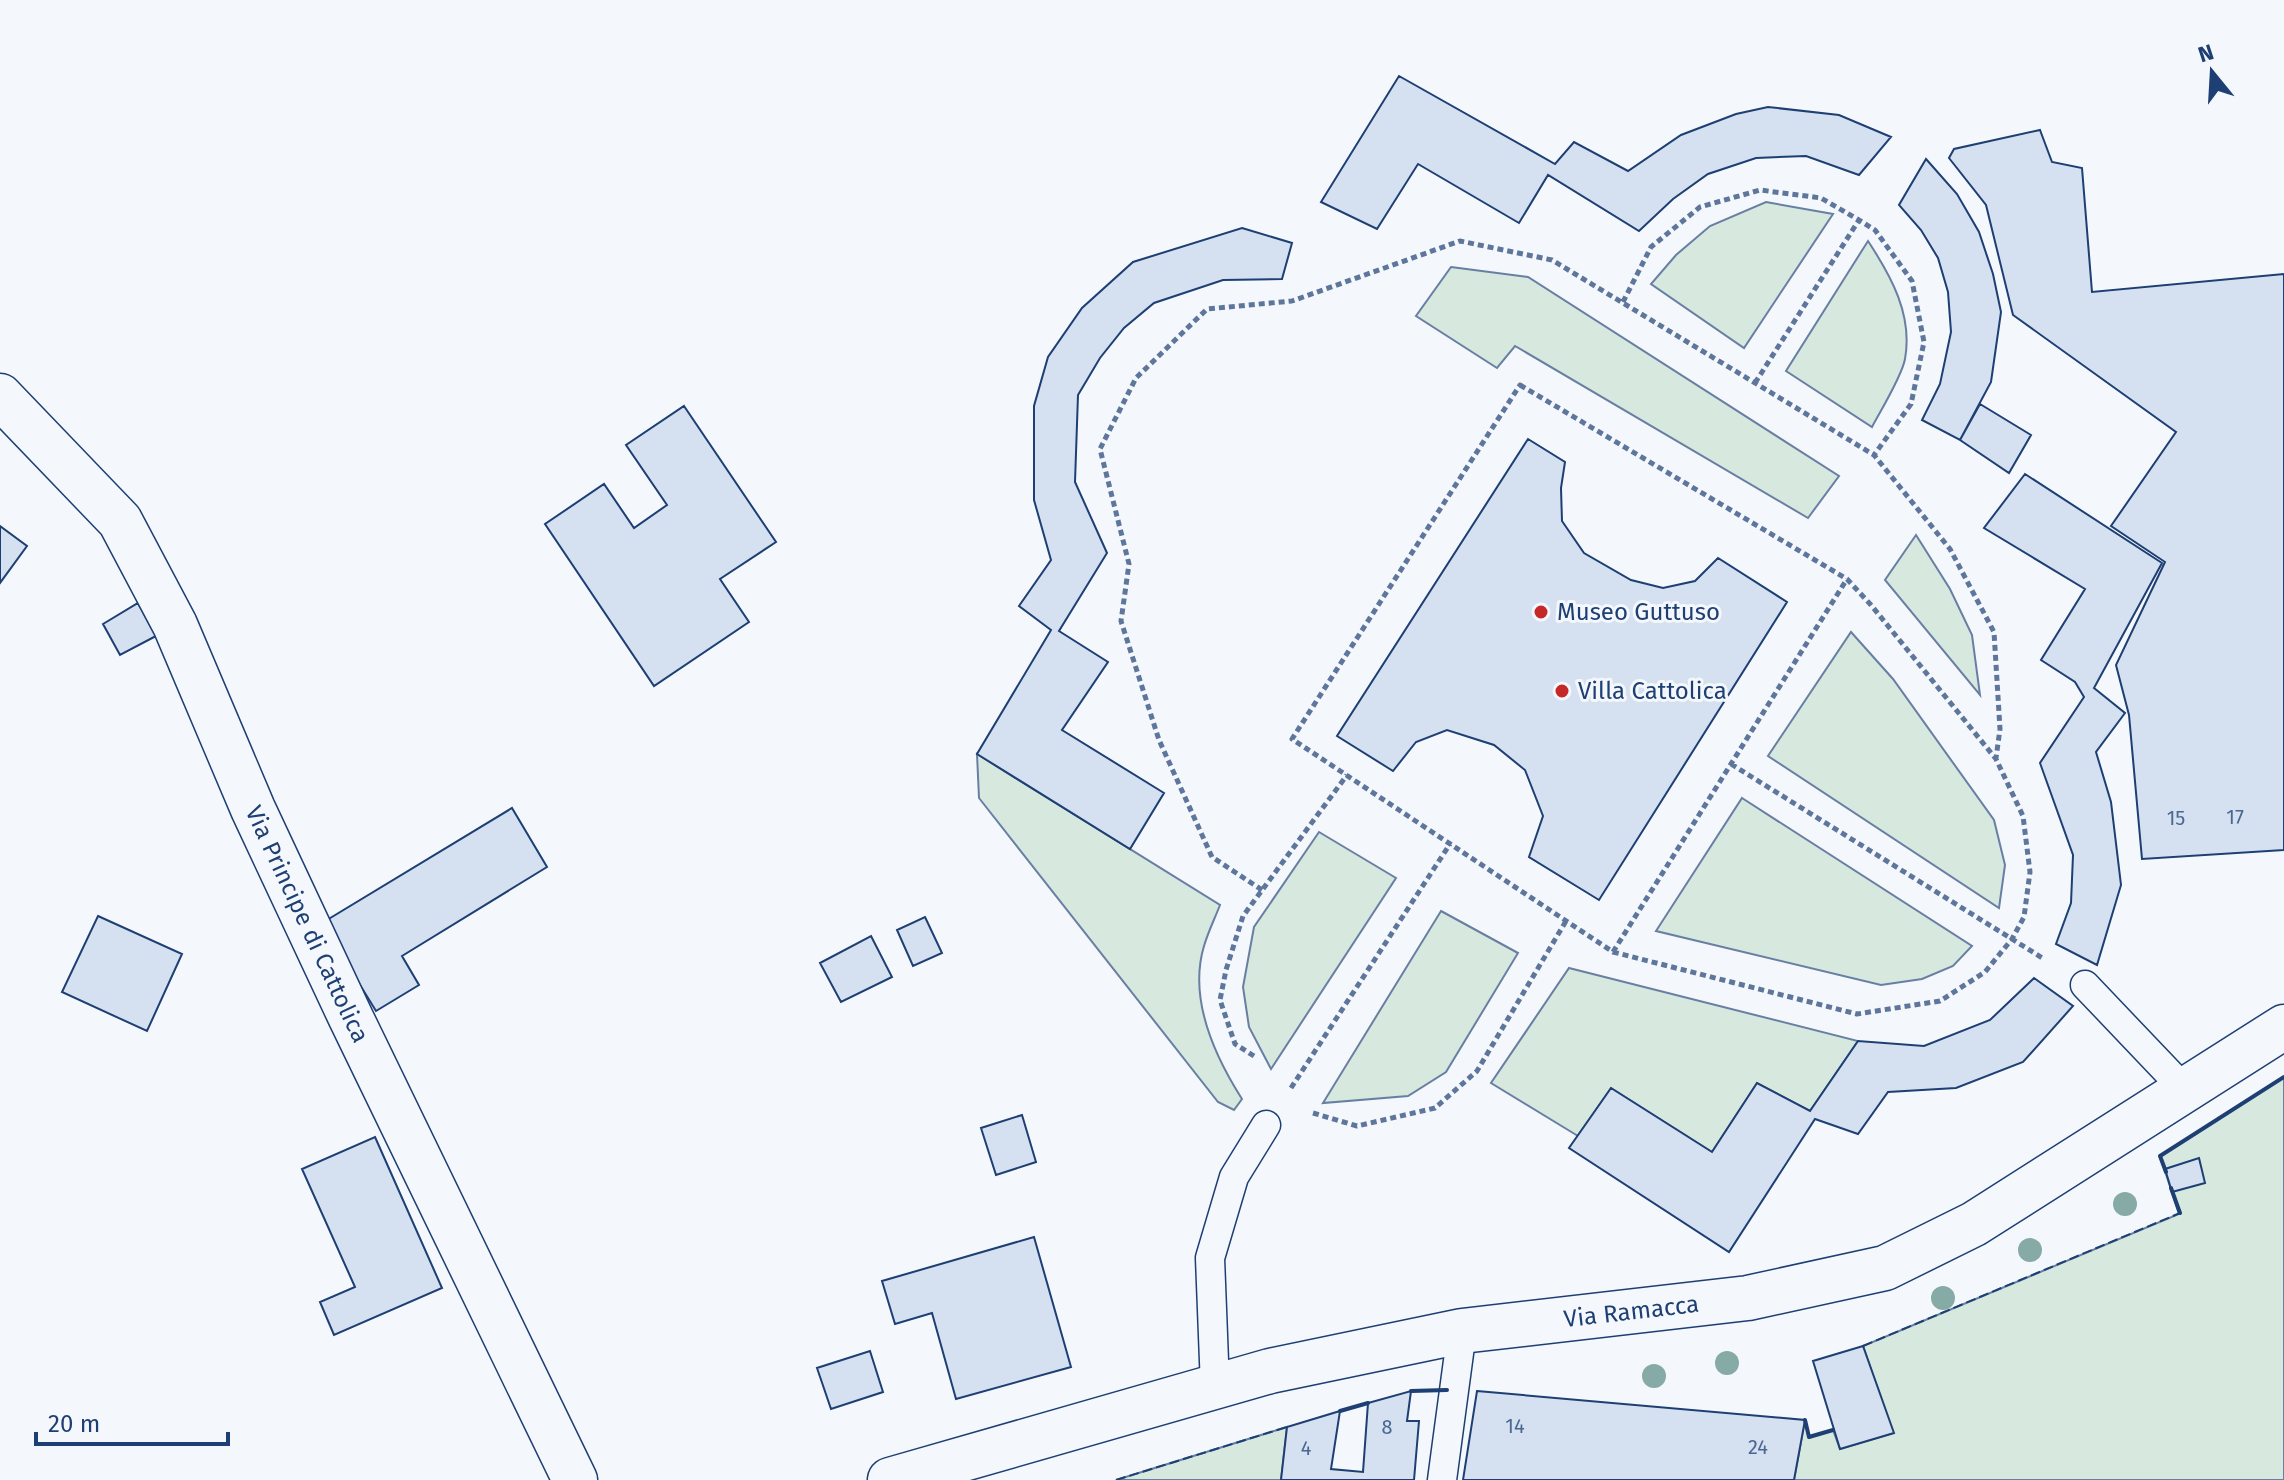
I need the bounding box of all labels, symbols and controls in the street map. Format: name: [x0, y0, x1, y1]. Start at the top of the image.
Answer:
north arrow: [2172, 32, 2252, 112]
text: N: [2195, 38, 2217, 69]
place label: Museo Guttuso: [1557, 598, 1720, 626]
marker: Museo Guttuso: [1532, 603, 1550, 621]
place label: Villa Cattolica: [1578, 677, 1727, 705]
marker: Villa Cattolica: [1553, 682, 1571, 700]
street label: Via Principe di Cattolica: [240, 801, 375, 1047]
house number: 17: [2226, 805, 2244, 829]
house number: 15: [2167, 806, 2185, 830]
street label: Via Ramacca: [1562, 1290, 1701, 1333]
scale bar: [36, 1396, 228, 1446]
text: 20 m: [48, 1410, 100, 1438]
house number: 14: [1505, 1414, 1525, 1438]
house number: 8: [1381, 1415, 1393, 1439]
house number: 24: [1748, 1435, 1768, 1459]
house number: 4: [1301, 1436, 1312, 1460]

